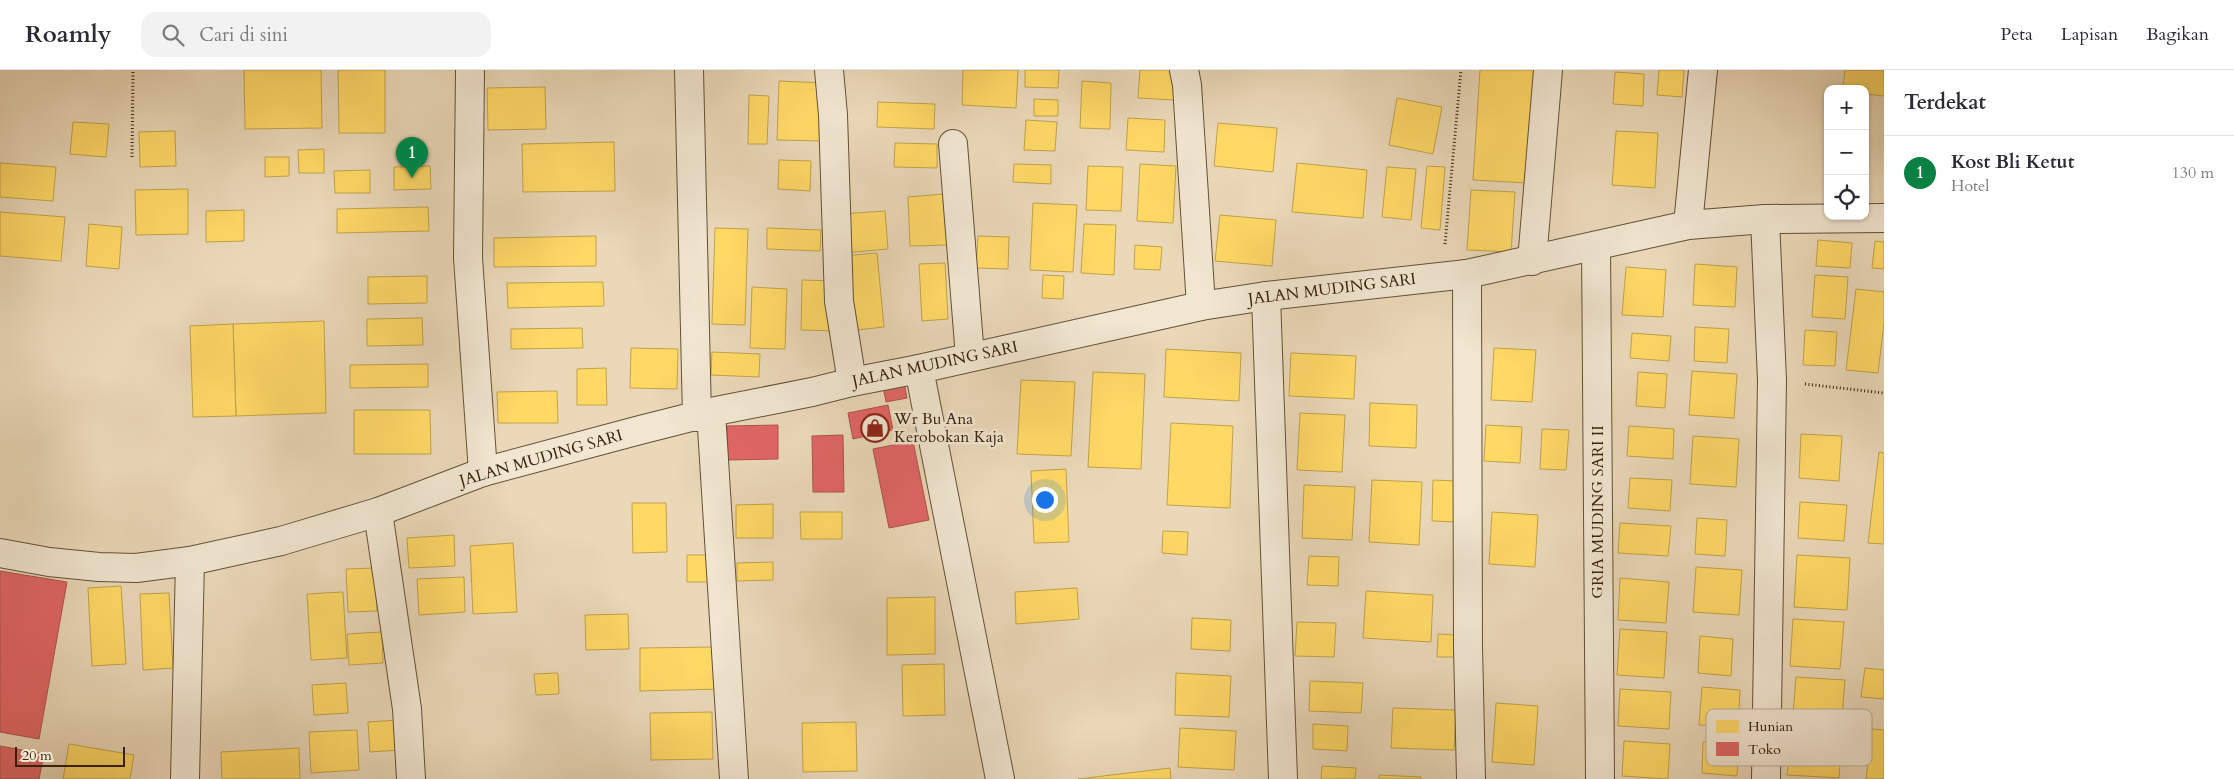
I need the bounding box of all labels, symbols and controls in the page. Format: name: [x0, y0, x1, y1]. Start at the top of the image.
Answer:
search box: [141, 12, 491, 57]
text: Roamly: [25, 18, 111, 51]
icon: search: [159, 21, 187, 49]
text: Cari di sini: [199, 22, 288, 48]
text: Peta: [2001, 22, 2033, 47]
text: Lapisan: [2061, 22, 2118, 47]
text: Bagikan: [2146, 22, 2209, 47]
map controls: [1824, 85, 1869, 220]
button: +: [1824, 85, 1869, 130]
text: Terdekat: [1904, 88, 1986, 117]
button: −: [1824, 130, 1869, 175]
pin: 1: [396, 137, 428, 178]
text: Kost Bli Ketut: [1951, 149, 2074, 175]
text: 1: [1916, 162, 1924, 184]
text: 130 m: [2172, 162, 2214, 184]
button: locate: [1824, 175, 1869, 220]
text: Hotel: [1951, 175, 1989, 197]
street label: JALAN MUDING SARI: [1245, 268, 1417, 310]
street label: JALAN MUDING SARI: [848, 336, 1020, 393]
place label: Wr Bu Ana Kerobokan Kaja: [893, 408, 1004, 448]
shop icon: Wr Bu Ana Kerobokan Kaja: [860, 413, 890, 443]
street label: JALAN MUDING SARI: [455, 424, 625, 492]
street label: GRIA MUDING SARI II: [1587, 425, 1609, 599]
your location: [1032, 487, 1058, 513]
legend: [1706, 709, 1872, 766]
text: Hunian: [1748, 717, 1793, 736]
text: Toko: [1748, 740, 1781, 759]
scale bar: [15, 744, 125, 767]
text: 20 m: [22, 746, 52, 765]

